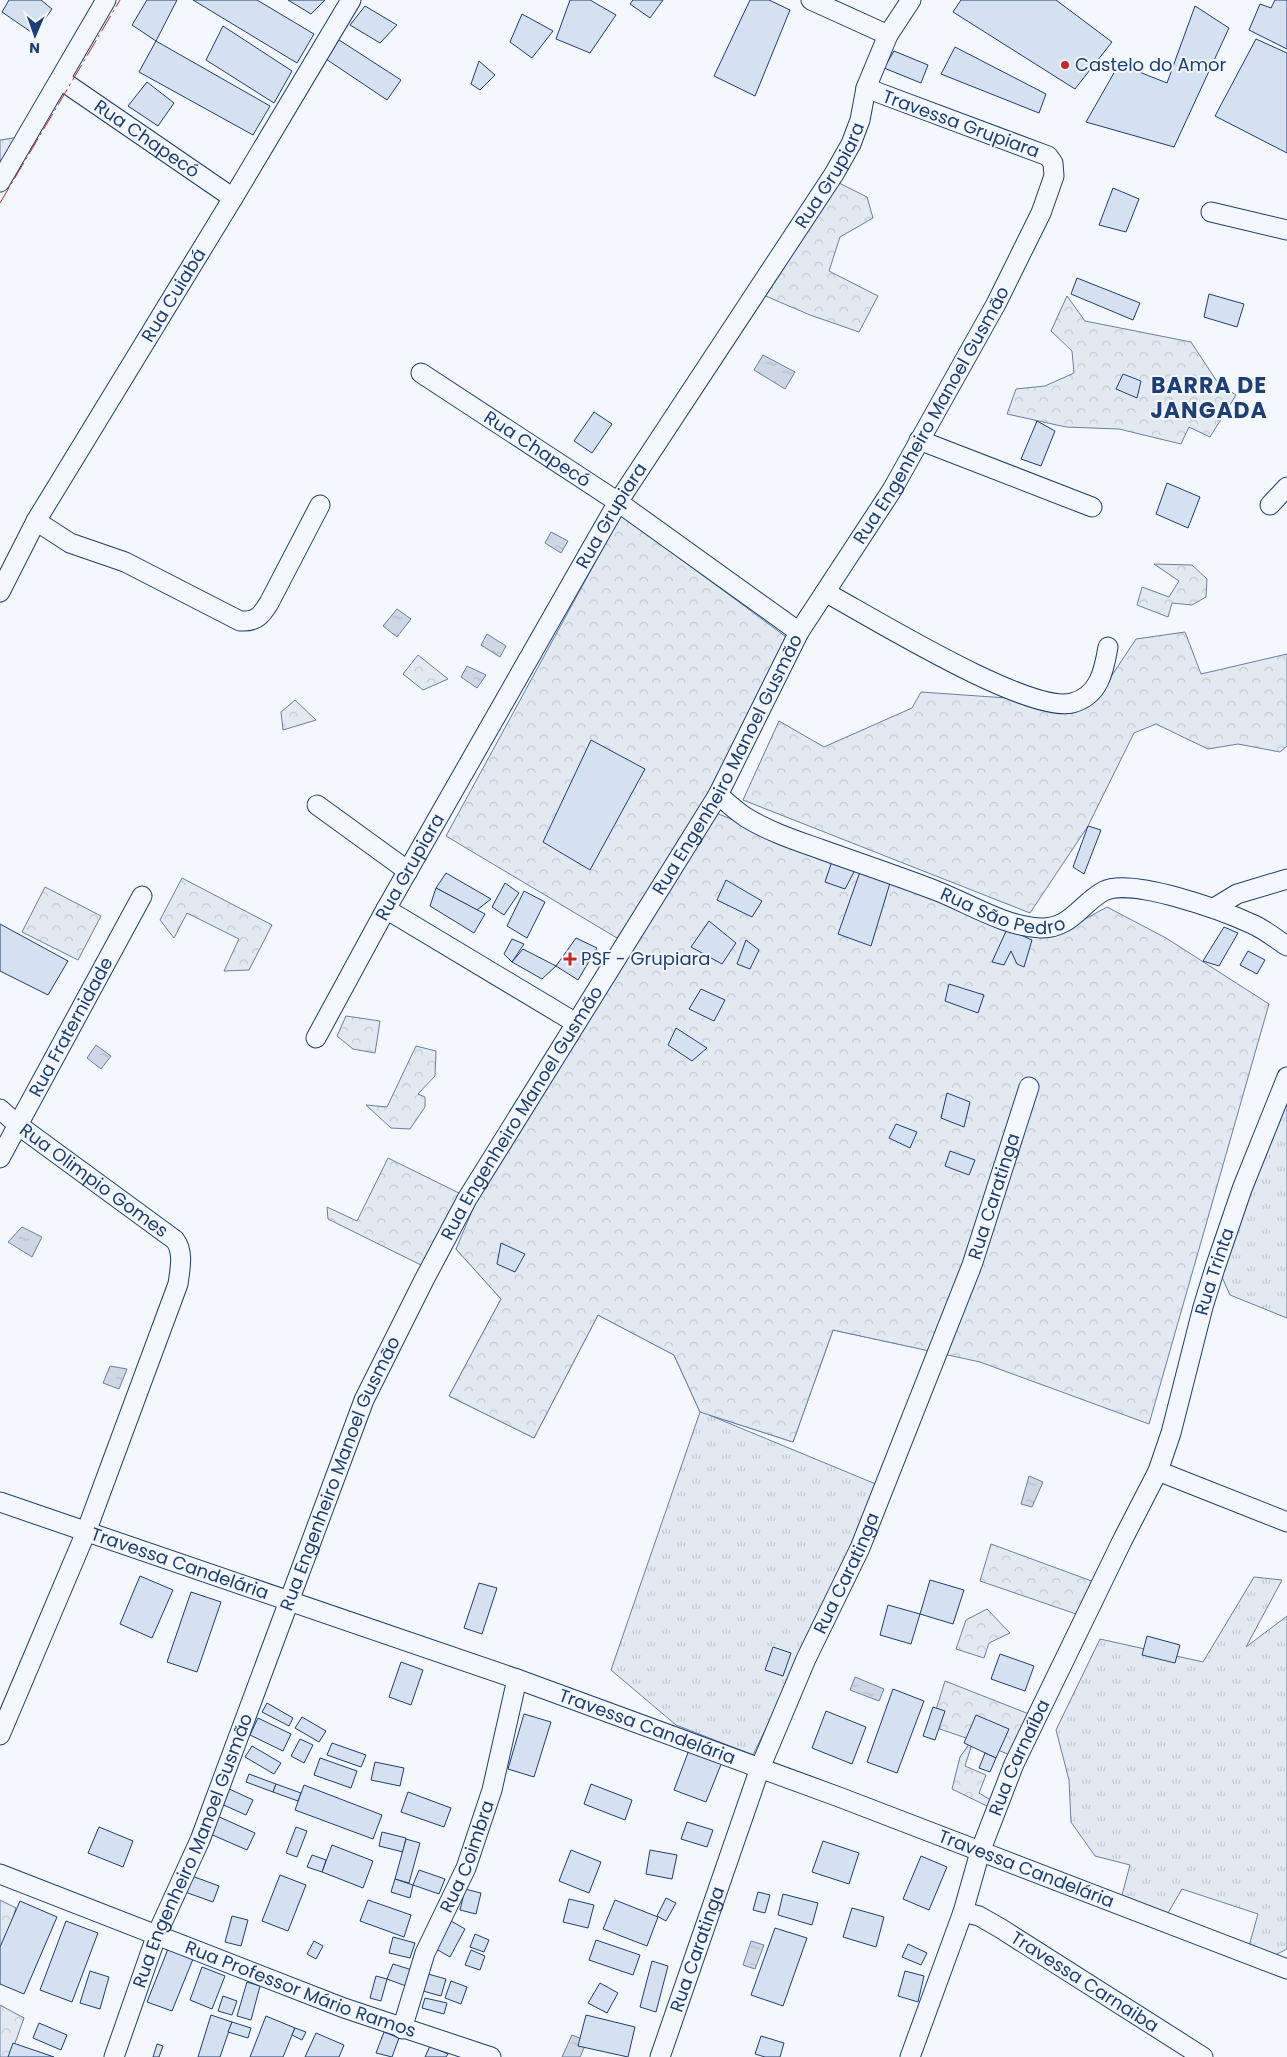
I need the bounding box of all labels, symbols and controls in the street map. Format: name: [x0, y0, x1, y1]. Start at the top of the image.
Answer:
north arrow: [10, 10, 60, 60]
text: N: [29, 38, 40, 58]
place label: Castelo do Amor: [1075, 52, 1227, 77]
marker: Castelo do Amor: [1059, 59, 1071, 71]
street label: Travessa Grupiara: [879, 83, 1043, 164]
street label: Rua Chapecó: [89, 93, 205, 183]
street label: Rua Grupiara: [789, 119, 870, 233]
street label: Rua Cuiabá: [135, 243, 211, 347]
street label: Rua Engenheiro Manoel Gusmão: [847, 282, 1015, 549]
district label: BARRA DE JANGADA: [1150, 370, 1268, 426]
street label: Rua Chapecó: [479, 405, 596, 493]
street label: Rua Grupiara: [570, 458, 652, 573]
street label: Rua Engenheiro Manoel Gusmão: [646, 630, 808, 899]
street label: Rua Grupiara: [369, 809, 450, 925]
street label: Rua São Pedro: [937, 881, 1069, 940]
place label: PSF - Grupiara: [581, 946, 710, 971]
street label: Rua Fraternidade: [23, 952, 119, 1101]
marker: PSF - Grupiara: [563, 952, 577, 966]
street label: Rua Engenheiro Manoel Gusmão: [434, 981, 608, 1244]
street label: Rua Olimpio Gomes: [15, 1117, 174, 1243]
street label: Rua Caratinga: [962, 1130, 1025, 1263]
street label: Rua Trinta: [1188, 1224, 1240, 1318]
street label: Rua Engenheiro Manoel Gusmão: [274, 1332, 406, 1614]
street label: Rua Caratinga: [807, 1509, 885, 1638]
street label: Travessa Candelária: [88, 1521, 272, 1605]
street label: Travessa Candelária: [555, 1682, 739, 1770]
street label: Rua Carnaíba: [982, 1695, 1055, 1819]
street label: Rua Engenheiro Manoel Gusmão: [126, 1710, 258, 1991]
street label: Rua Coimbra: [433, 1797, 500, 1917]
street label: Travessa Candelária: [935, 1823, 1118, 1914]
street label: Rua Caratinga: [664, 1883, 730, 2015]
street label: Travessa Carnaiba: [1006, 1925, 1164, 2038]
street label: Rua Professor Mário Ramos: [182, 1934, 420, 2043]

